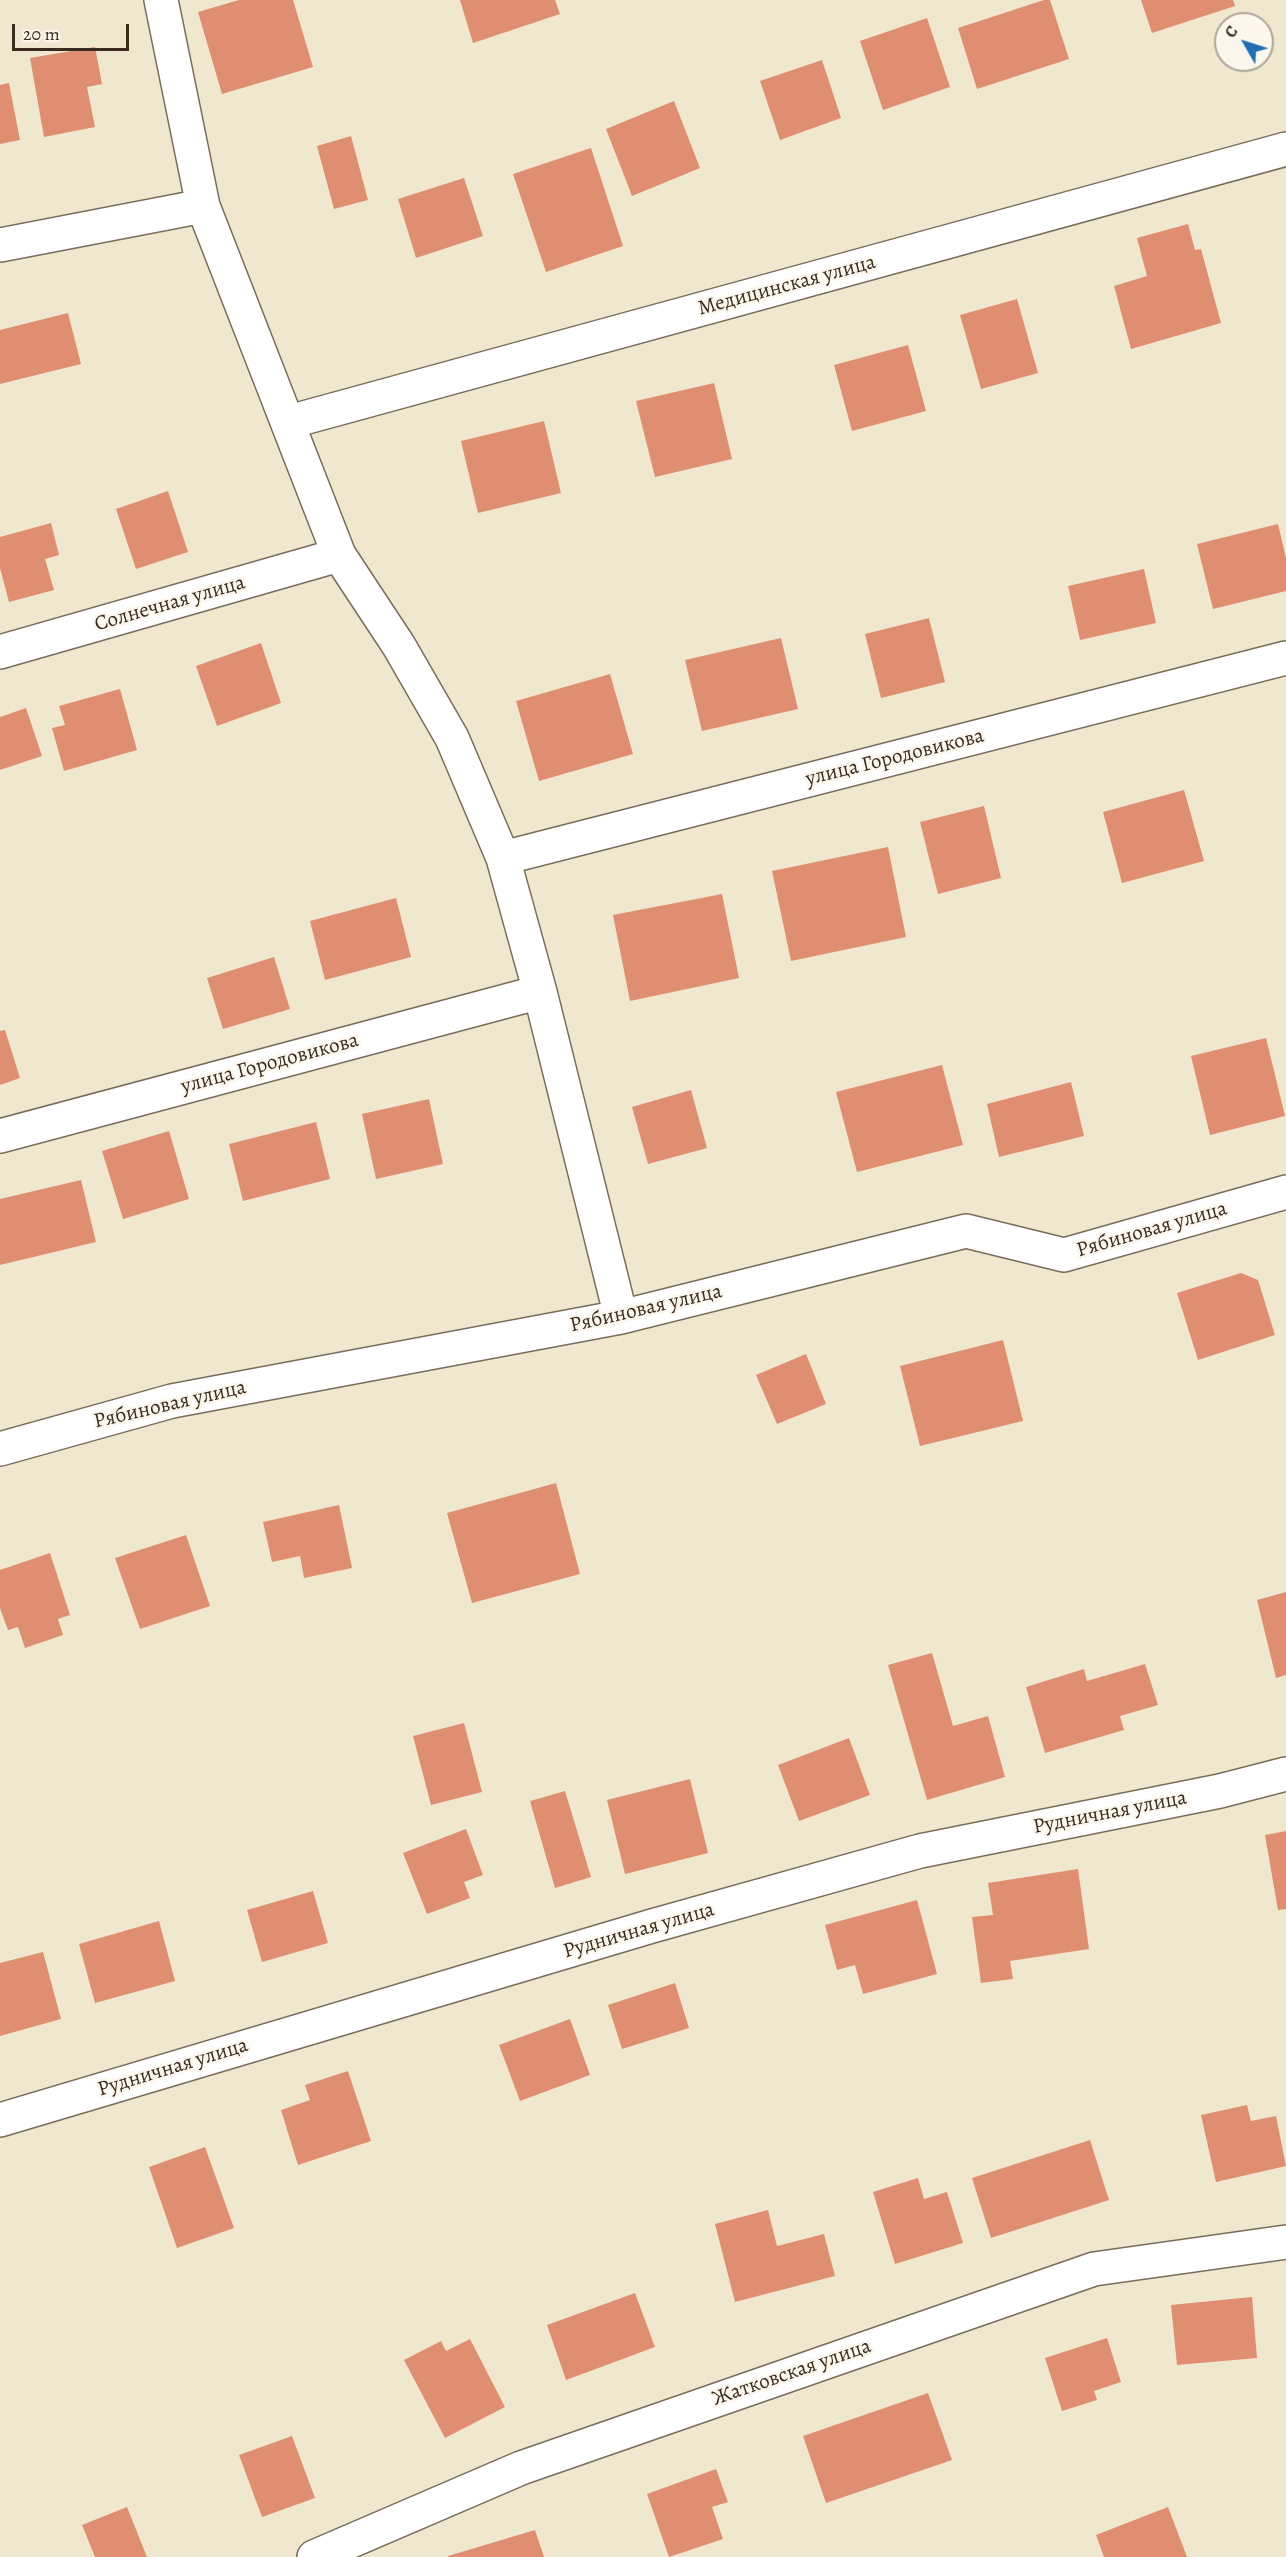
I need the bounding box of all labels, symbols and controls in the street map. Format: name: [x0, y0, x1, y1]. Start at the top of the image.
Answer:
scale bar: [15, 12, 132, 50]
north arrow: [1214, 12, 1274, 72]
text: С: [1220, 21, 1243, 43]
text: 20 m: [23, 22, 60, 46]
street label: Медицинская улица: [695, 250, 879, 322]
street label: Солнечная улица: [92, 570, 248, 638]
street label: улица Городовикова: [803, 724, 987, 792]
street label: улица Городовикова: [178, 1028, 362, 1100]
street label: Рябиновая улица: [1074, 1196, 1230, 1264]
street label: Рябиновая улица: [567, 1279, 725, 1339]
street label: Рябиновая улица: [91, 1375, 249, 1435]
street label: Рудничная улица: [1031, 1786, 1189, 1840]
street label: Рудничная улица: [561, 1897, 717, 1965]
street label: Рудничная улица: [95, 2033, 251, 2103]
street label: Жатковская улица: [709, 2334, 875, 2412]

